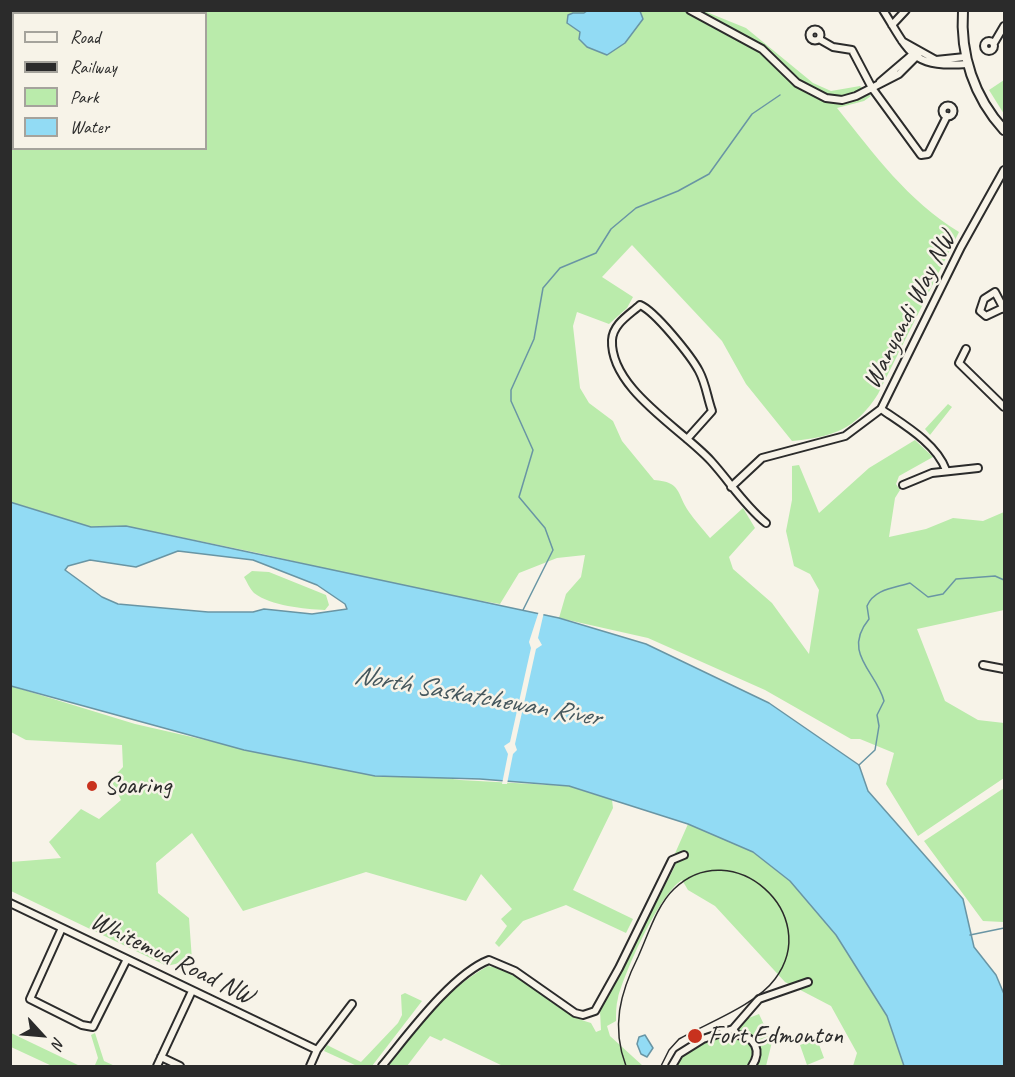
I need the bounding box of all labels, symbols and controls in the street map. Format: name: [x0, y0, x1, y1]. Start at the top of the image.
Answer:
legend: [12, 12, 207, 150]
text: Road: [70, 26, 100, 48]
text: Railway: [70, 56, 117, 78]
text: Park: [70, 86, 99, 108]
text: Water: [70, 116, 109, 138]
street label: Wanyandi Way NW: [857, 226, 963, 394]
water label: North Saskatchewan River: [352, 659, 602, 735]
place label: Soaring: [104, 770, 171, 802]
marker: Soaring: [85, 779, 99, 793]
street label: Whitemud Road NW: [85, 906, 259, 1012]
north arrow: [12, 1005, 72, 1065]
place label: Fort Edmonton: [708, 1020, 843, 1052]
marker: Fort Edmonton: [686, 1027, 704, 1045]
text: N: [47, 1034, 69, 1052]

